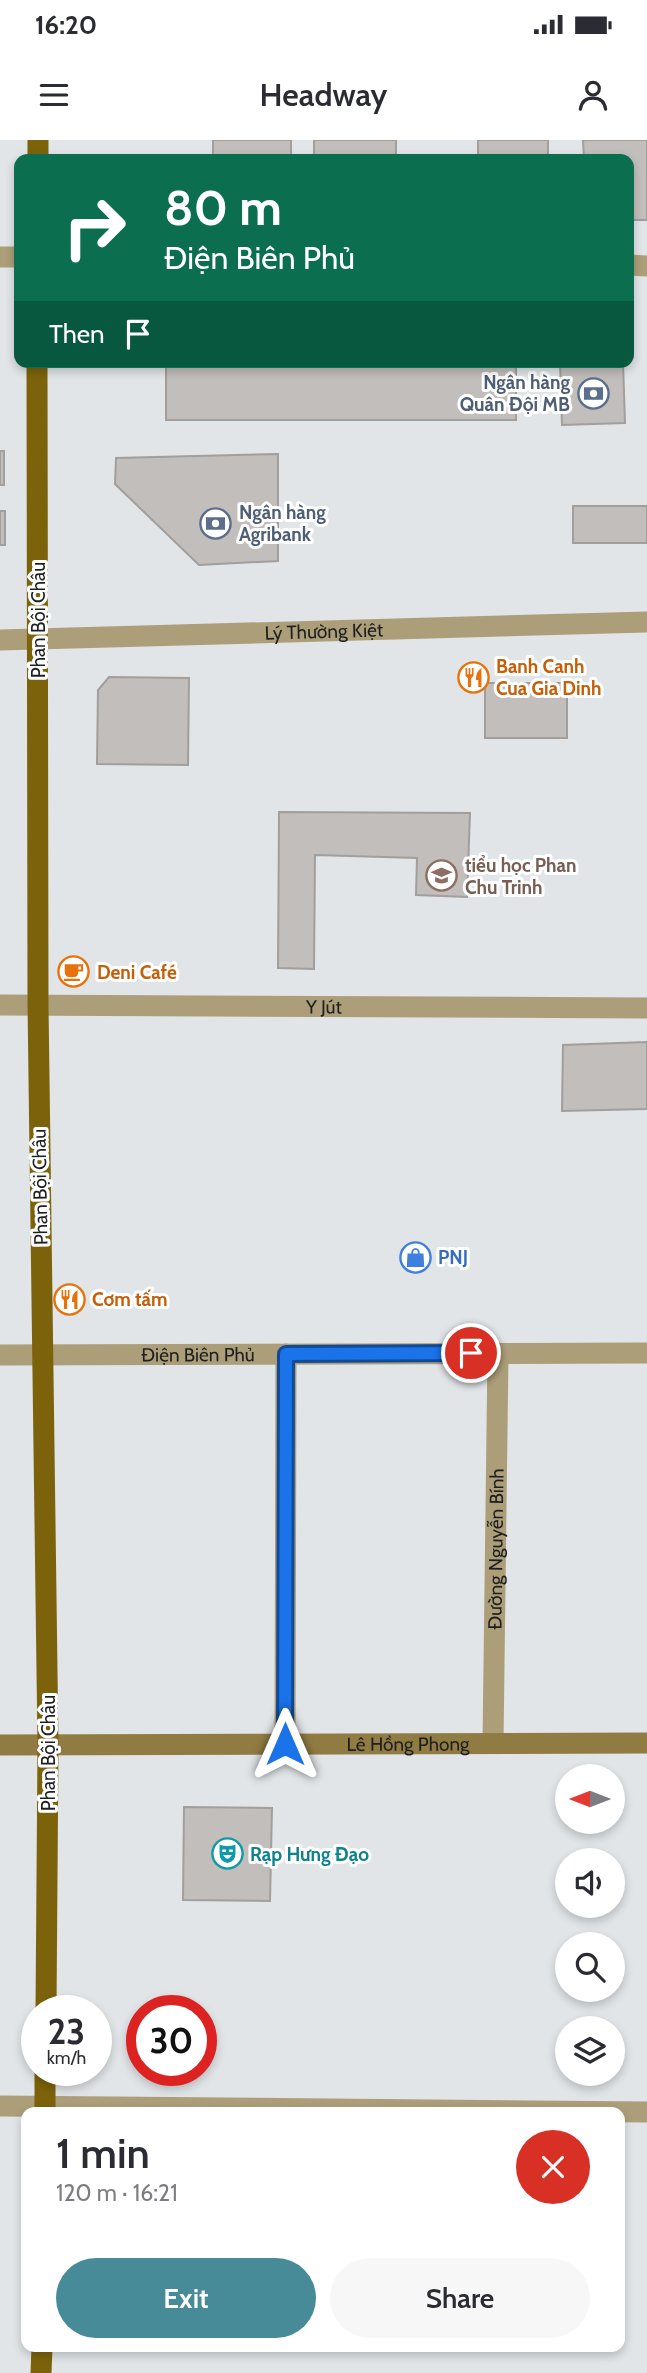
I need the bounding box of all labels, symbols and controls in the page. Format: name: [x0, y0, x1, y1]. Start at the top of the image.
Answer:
text: 16:20: [35, 9, 97, 41]
text: Headway: [260, 75, 387, 114]
icon: menu: [35, 76, 73, 114]
icon: person: [574, 76, 612, 114]
text: 80 m: [164, 178, 282, 237]
icon: right: [49, 182, 140, 273]
text: Điện Biên Phủ: [164, 238, 355, 277]
icon: arrive: [119, 315, 157, 353]
text: Then: [49, 318, 105, 350]
place label: Ngân hàng Quân Đội MB: [460, 371, 570, 416]
bank icon: Ngân hàng Quân Đội MB: [576, 376, 610, 410]
place label: Ngân hàng Agribank: [239, 501, 326, 546]
bank icon: Ngân hàng Agribank: [199, 506, 233, 540]
street label: Phan Bội Châu: [27, 562, 50, 678]
street label: Lý Thường Kiệt: [264, 618, 384, 644]
place label: Banh Canh Cua Gia Dinh: [496, 655, 601, 700]
restaurant icon: Banh Canh Cua Gia Dinh: [456, 660, 490, 694]
place label: tiểu học Phan Chu Trinh: [465, 854, 577, 899]
school or university icon: tiểu học Phan Chu Trinh: [425, 859, 459, 893]
cafe icon: Deni Café: [57, 955, 91, 989]
place label: Deni Café: [97, 961, 177, 984]
street label: Y Jút: [305, 995, 343, 1018]
street label: Phan Bội Châu: [27, 1129, 53, 1245]
shop icon: PNJ: [398, 1240, 432, 1274]
place label: PNJ: [438, 1246, 468, 1269]
restaurant icon: Cơm tấm: [52, 1282, 86, 1316]
place label: Cơm tấm: [92, 1288, 168, 1311]
pin: [441, 1323, 501, 1383]
icon: arrive: [452, 1334, 490, 1372]
street label: Điện Biên Phủ: [141, 1343, 255, 1366]
street label: Đường Nguyễn Bính: [483, 1468, 508, 1630]
street label: Phan Bội Châu: [37, 1695, 60, 1811]
position arrow: [248, 1707, 322, 1781]
street label: Lê Hồng Phong: [346, 1732, 470, 1755]
north arrow: [555, 1764, 625, 1834]
map controls: [555, 1764, 625, 2086]
theatre icon: Rạp Hưng Đạo: [210, 1837, 244, 1871]
place label: Rạp Hưng Đạo: [250, 1843, 369, 1866]
button: sound: [555, 1848, 625, 1918]
button: search: [555, 1932, 625, 2002]
speed limit sign: 30: [126, 1995, 217, 2086]
text: 23: [48, 2010, 85, 2053]
button: layers: [555, 2016, 625, 2086]
text: km/h: [47, 2047, 86, 2069]
text: 1 min: [56, 2127, 150, 2179]
button: close: [516, 2130, 590, 2204]
text: 120 m · 16:21: [56, 2179, 178, 2207]
button: Exit: [56, 2258, 316, 2338]
button: Share: [330, 2258, 590, 2338]

